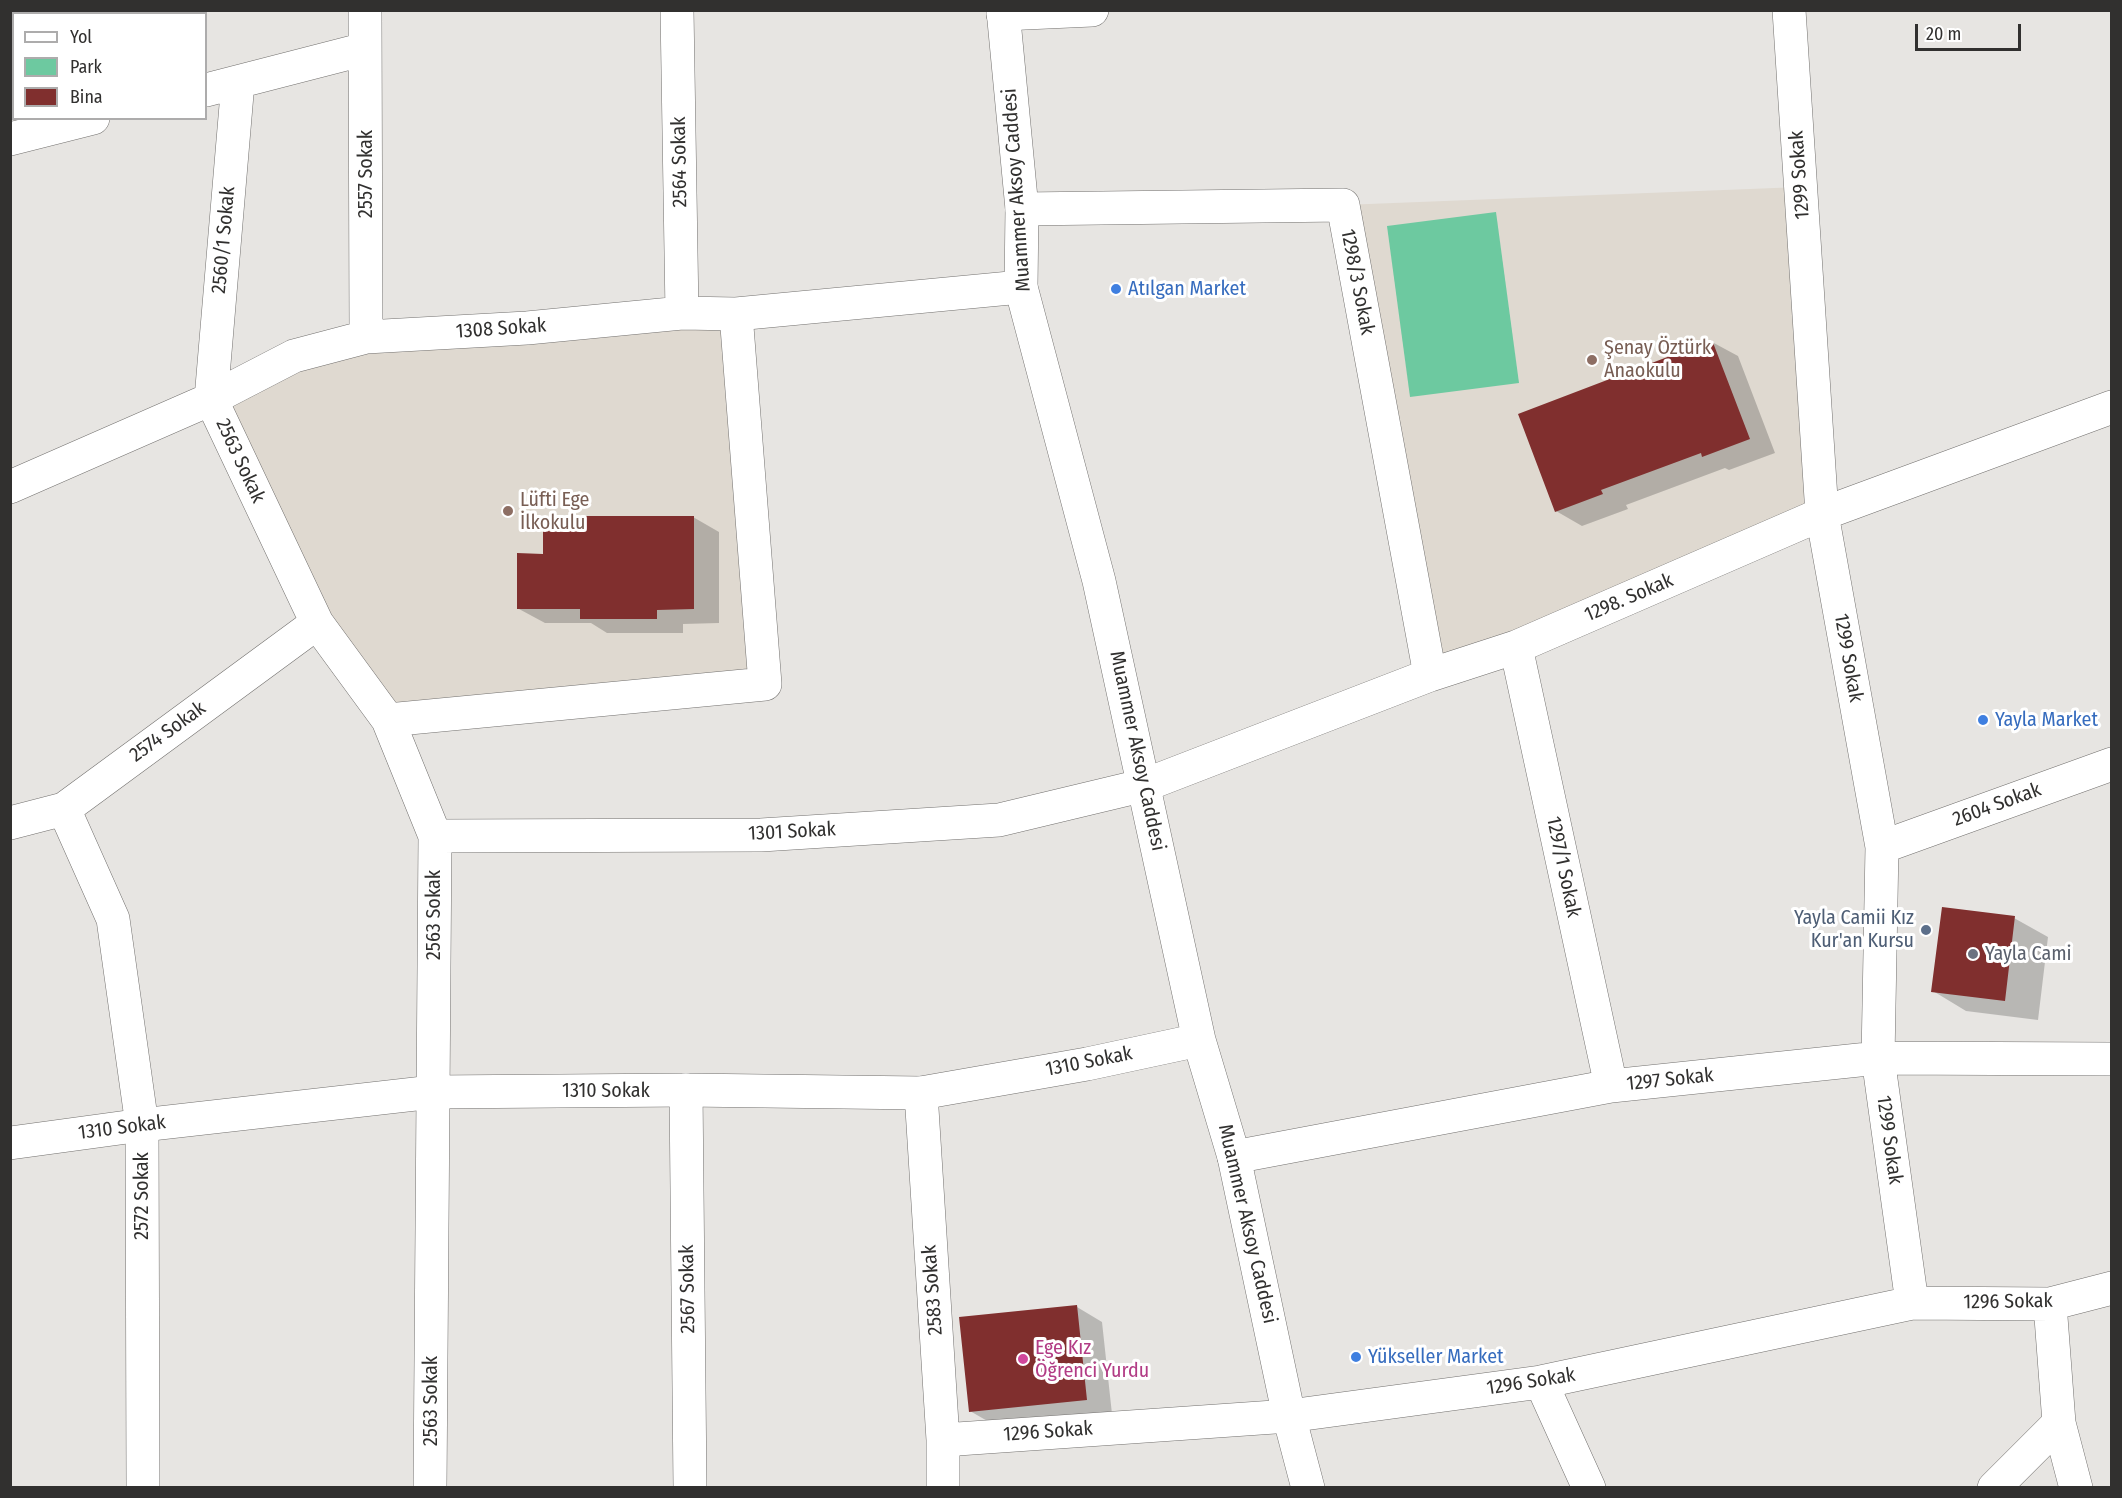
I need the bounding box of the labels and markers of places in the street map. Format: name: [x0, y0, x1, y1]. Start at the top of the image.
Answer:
place label: Atılgan Market: [1128, 277, 1246, 301]
marker: Atılgan Market: [1109, 282, 1123, 296]
place label: Şenay Öztürk Anaokulu: [1604, 336, 1711, 383]
marker: Şenay Öztürk Anaokulu: [1585, 353, 1599, 367]
place label: Lüfti Ege İlkokulu: [520, 488, 589, 535]
marker: Lüfti Ege İlkokulu: [501, 504, 515, 518]
place label: Yayla Market: [1995, 708, 2098, 732]
marker: Yayla Market: [1976, 713, 1990, 727]
place label: Yayla Camii Kız Kur'an Kursu: [1794, 906, 1914, 953]
marker: Yayla Camii Kız Kur'an Kursu: [1919, 923, 1933, 937]
place label: Yayla Cami: [1985, 942, 2072, 966]
marker: Yayla Cami: [1966, 947, 1980, 961]
place label: Ege Kız Öğrenci Yurdu: [1035, 1336, 1149, 1383]
place label: Yükseller Market: [1368, 1345, 1504, 1369]
marker: Yükseller Market: [1349, 1350, 1363, 1364]
marker: Ege Kız Öğrenci Yurdu: [1016, 1352, 1030, 1366]

